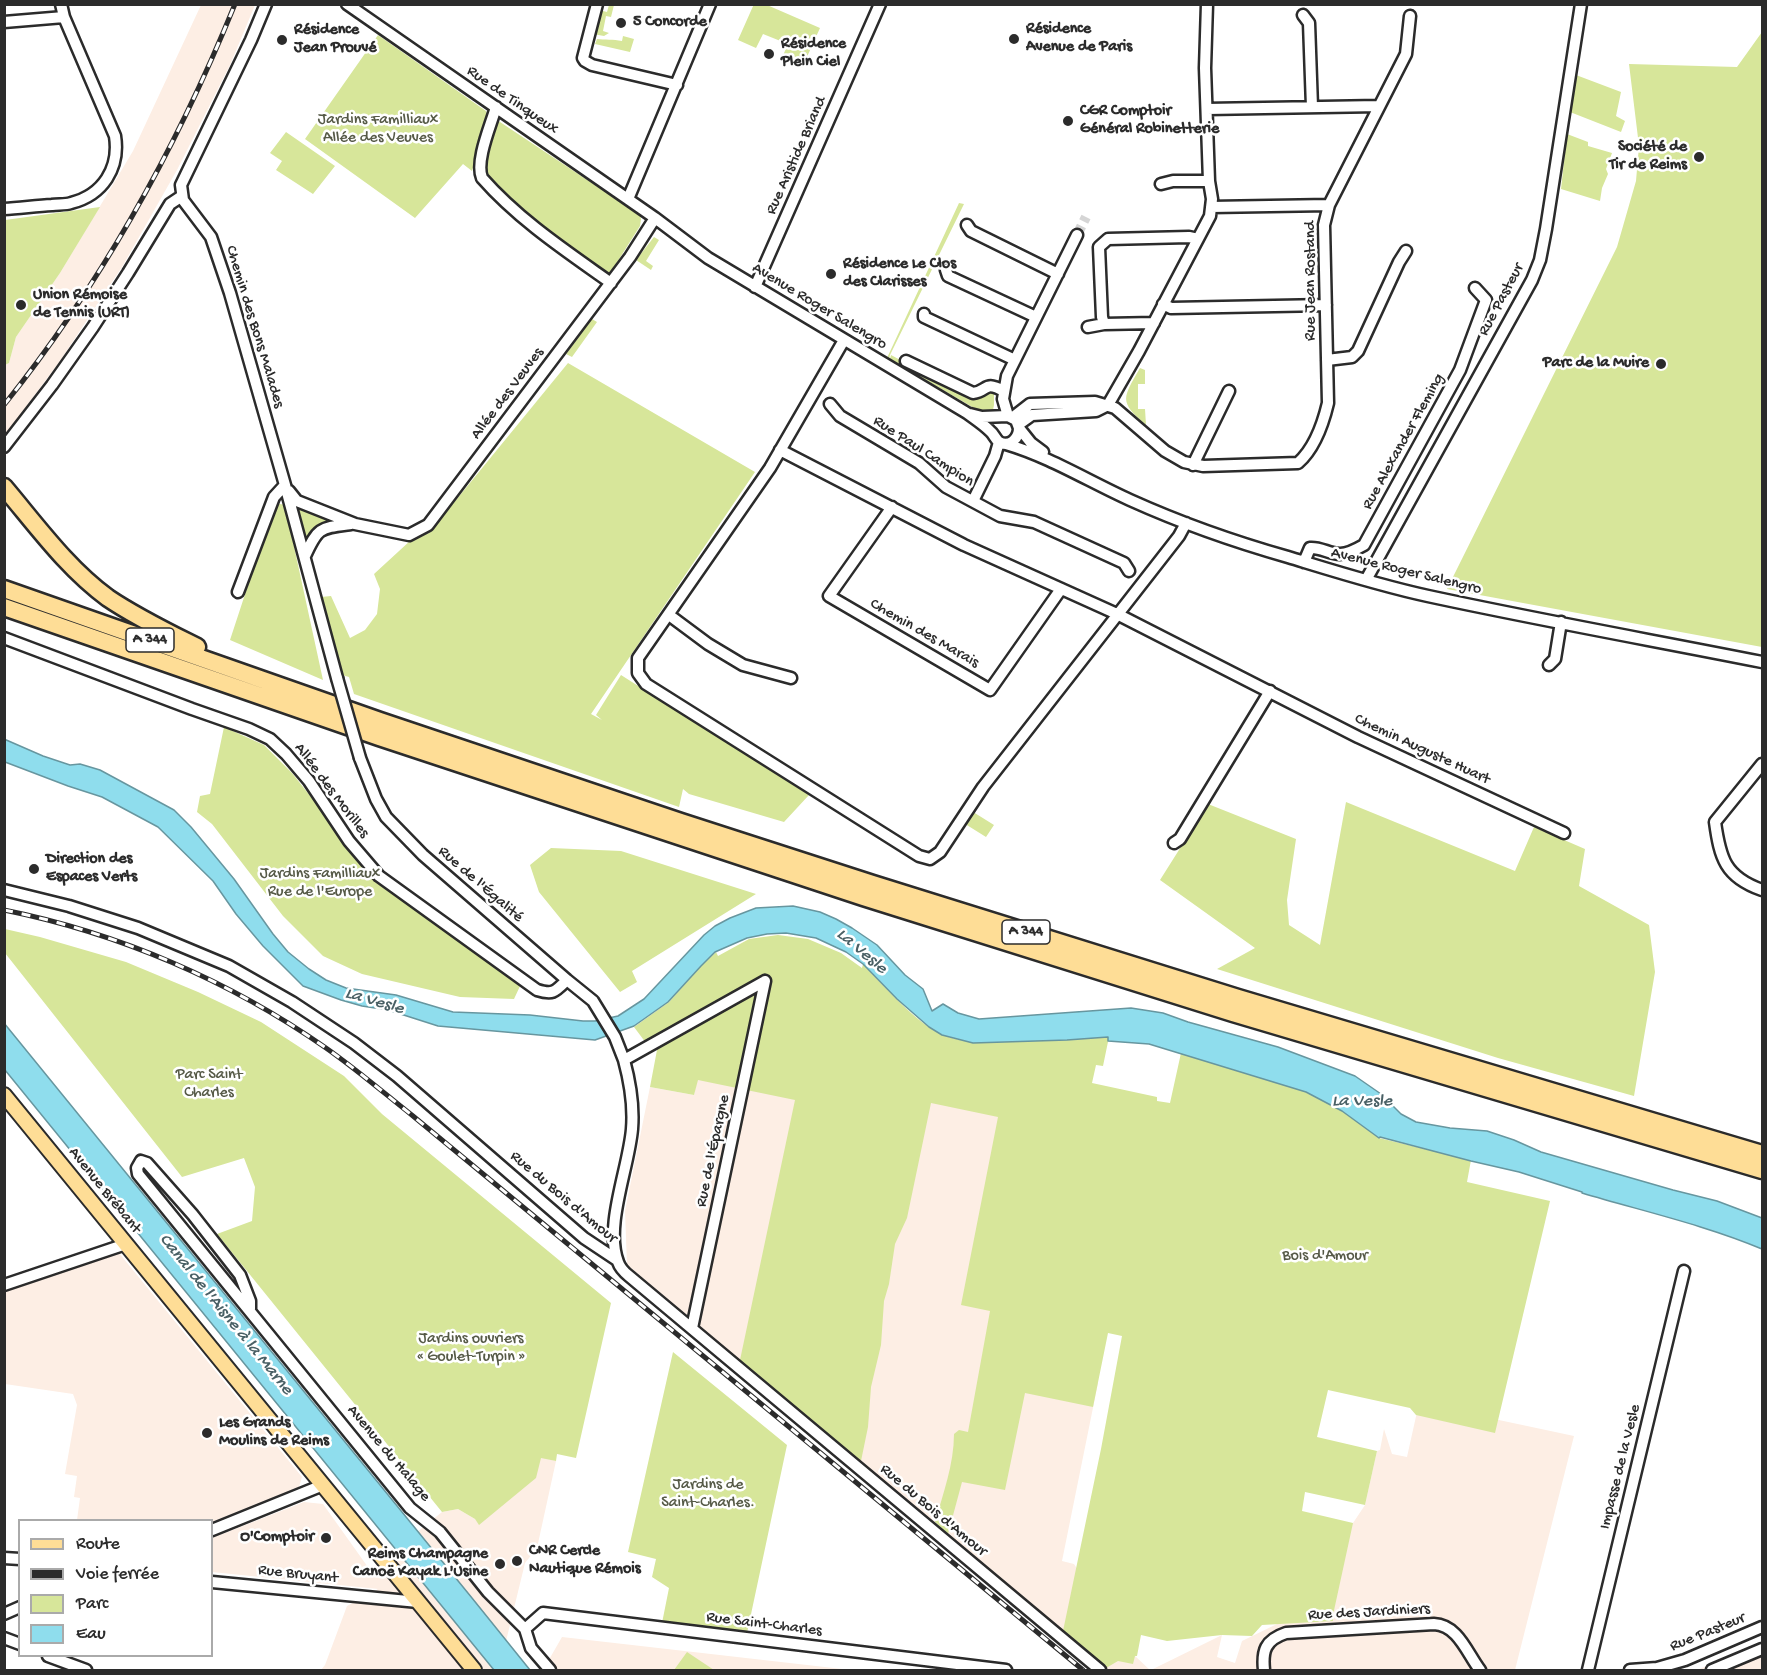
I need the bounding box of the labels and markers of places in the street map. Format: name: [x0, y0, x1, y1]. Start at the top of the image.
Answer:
place label: 5 Concorde: [633, 13, 707, 33]
marker: 5 Concorde: [614, 16, 628, 30]
place label: Résidence Avenue de Paris: [1026, 20, 1132, 58]
place label: Résidence Jean Prouvé: [294, 21, 377, 59]
marker: Résidence Avenue de Paris: [1007, 32, 1021, 46]
marker: Résidence Jean Prouvé: [275, 33, 289, 47]
place label: Résidence Plein Ciel: [781, 35, 846, 73]
marker: Résidence Plein Ciel: [762, 47, 776, 61]
place label: CGR Comptoir Général Robinetterie: [1080, 102, 1219, 140]
marker: CGR Comptoir Général Robinetterie: [1061, 114, 1075, 128]
place label: Société de Tir de Reims: [1609, 138, 1687, 176]
marker: Société de Tir de Reims: [1692, 150, 1706, 164]
place label: Résidence Le Clos des Clarisses: [843, 255, 956, 293]
marker: Résidence Le Clos des Clarisses: [824, 267, 838, 281]
place label: Union Rémoise de Tennis (URT): [33, 286, 130, 324]
marker: Union Rémoise de Tennis (URT): [14, 298, 28, 312]
place label: Parc de la Muire: [1543, 354, 1649, 374]
marker: Parc de la Muire: [1654, 357, 1668, 371]
place label: Direction des Espaces Verts: [46, 850, 137, 888]
marker: Direction des Espaces Verts: [27, 862, 41, 876]
place label: Les Grands Moulins de Reims: [219, 1414, 329, 1452]
marker: Les Grands Moulins de Reims: [200, 1426, 214, 1440]
place label: O'Comptoir: [240, 1528, 314, 1548]
marker: O'Comptoir: [319, 1531, 333, 1545]
place label: CNR Cercle Nautique Rémois: [529, 1542, 641, 1580]
place label: Reims Champagne Canoë Kayak L'Usine: [353, 1545, 488, 1583]
marker: CNR Cercle Nautique Rémois: [510, 1554, 524, 1568]
marker: Reims Champagne Canoë Kayak L'Usine: [493, 1557, 507, 1571]

